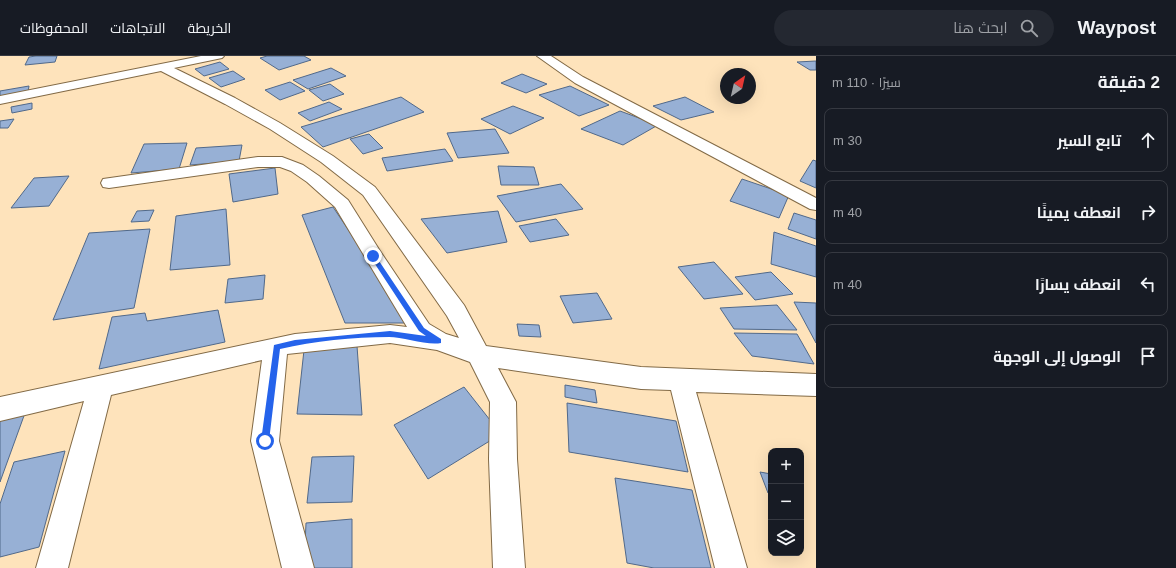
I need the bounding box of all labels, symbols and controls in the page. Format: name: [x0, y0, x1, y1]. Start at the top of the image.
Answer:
search box: [774, 10, 1054, 46]
icon: search: [1018, 17, 1040, 39]
text: Waypost: [1078, 17, 1156, 38]
text: ابحث هنا: [953, 19, 1008, 36]
text: المحفوظات: [20, 20, 88, 36]
text: الاتجاهات: [110, 20, 166, 36]
text: الخريطة: [188, 20, 231, 36]
north arrow: [720, 68, 756, 104]
text: 2 دقيقة: [1098, 73, 1160, 92]
text: سيرًا · 110 m: [832, 75, 901, 90]
icon: ahead: [1137, 129, 1159, 151]
text: تابع السير: [1057, 132, 1121, 149]
text: 30 m: [833, 133, 862, 148]
icon: right: [1137, 201, 1159, 223]
text: انعطف يمينًا: [1037, 204, 1121, 221]
text: 40 m: [833, 205, 862, 220]
route end: [364, 247, 382, 265]
icon: left: [1137, 273, 1159, 295]
text: انعطف يسارًا: [1035, 276, 1121, 293]
text: 40 m: [833, 277, 862, 292]
icon: arrive: [1137, 345, 1159, 367]
text: الوصول إلى الوجهة: [993, 348, 1121, 365]
route start: [256, 432, 274, 450]
map controls: [768, 448, 804, 556]
button: +: [768, 448, 804, 484]
button: −: [768, 484, 804, 520]
button: layers: [768, 520, 804, 556]

